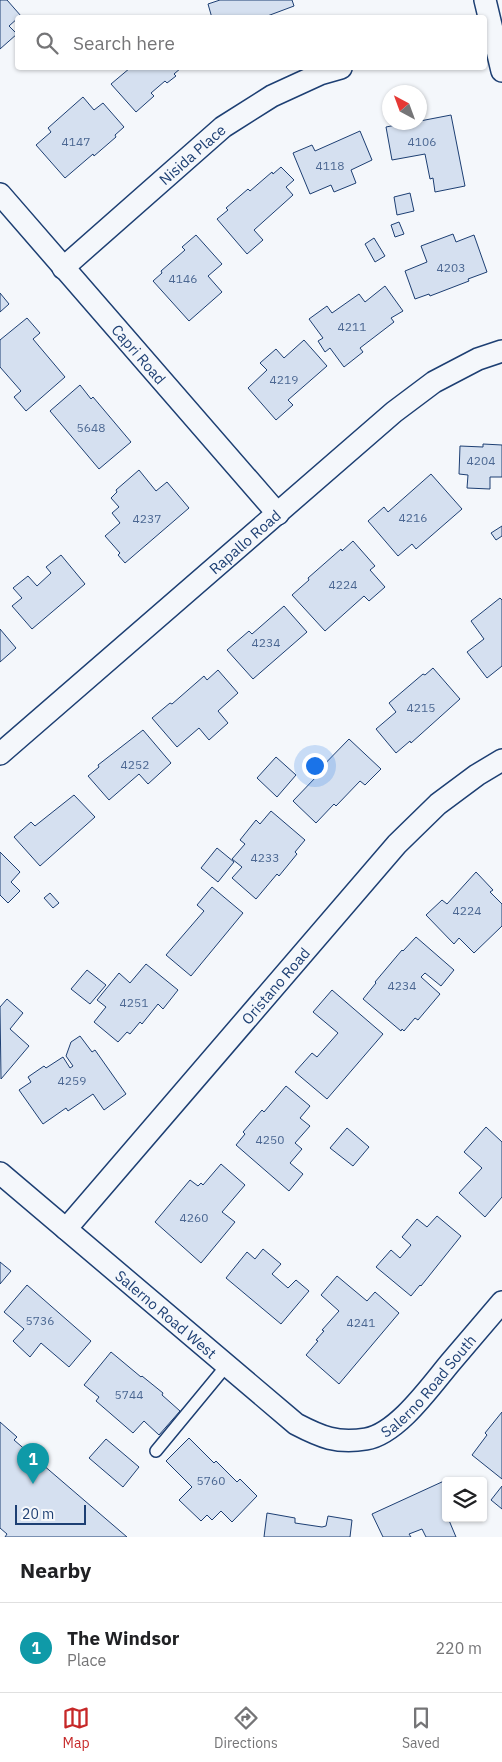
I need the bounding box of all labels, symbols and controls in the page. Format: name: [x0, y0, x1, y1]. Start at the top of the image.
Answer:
search box: [15, 15, 487, 70]
icon: search: [33, 29, 61, 57]
text: Search here: [73, 31, 175, 55]
north arrow: [382, 85, 427, 130]
street label: Nisida Place: [155, 120, 229, 189]
house number: 4147: [62, 134, 90, 149]
house number: 4106: [408, 134, 436, 149]
house number: 4118: [316, 158, 344, 173]
house number: 4203: [437, 260, 465, 275]
house number: 4146: [169, 271, 197, 286]
house number: 4211: [338, 319, 366, 334]
street label: Capri Road: [108, 320, 170, 388]
house number: 4219: [270, 372, 298, 387]
house number: 5648: [77, 420, 105, 435]
house number: 4204: [467, 453, 495, 468]
street label: Rapallo Road: [205, 505, 284, 578]
house number: 4216: [399, 510, 427, 525]
house number: 4237: [133, 511, 161, 526]
house number: 4224: [329, 577, 357, 592]
house number: 4234: [252, 635, 280, 650]
house number: 4215: [407, 700, 435, 715]
your location: [302, 753, 328, 779]
house number: 4252: [121, 757, 149, 772]
house number: 4233: [251, 850, 279, 865]
house number: 4224: [453, 903, 481, 918]
street label: Oristano Road: [237, 943, 314, 1028]
house number: 4234: [388, 978, 416, 993]
house number: 4251: [120, 995, 148, 1010]
house number: 4259: [58, 1073, 86, 1088]
house number: 4250: [256, 1132, 284, 1147]
house number: 4260: [180, 1210, 208, 1225]
street label: Salerno Road West: [112, 1266, 221, 1362]
house number: 5736: [26, 1313, 54, 1328]
house number: 4241: [347, 1315, 375, 1330]
street label: Salerno Road South: [377, 1331, 480, 1441]
house number: 5744: [115, 1387, 143, 1402]
pin: 1: [17, 1443, 49, 1484]
house number: 5760: [197, 1473, 225, 1488]
map controls: [442, 1477, 487, 1522]
button: layers: [442, 1477, 487, 1522]
scale bar: [15, 1502, 86, 1525]
text: 20 m: [22, 1505, 54, 1523]
text: Nearby: [20, 1556, 91, 1584]
text: The Windsor: [67, 1626, 179, 1650]
text: 1: [31, 1638, 41, 1658]
text: 220 m: [435, 1638, 482, 1658]
text: Place: [67, 1650, 106, 1670]
tab: Map: [62, 1704, 90, 1752]
tab: Directions: [214, 1704, 278, 1752]
tab: Saved: [402, 1704, 440, 1752]

